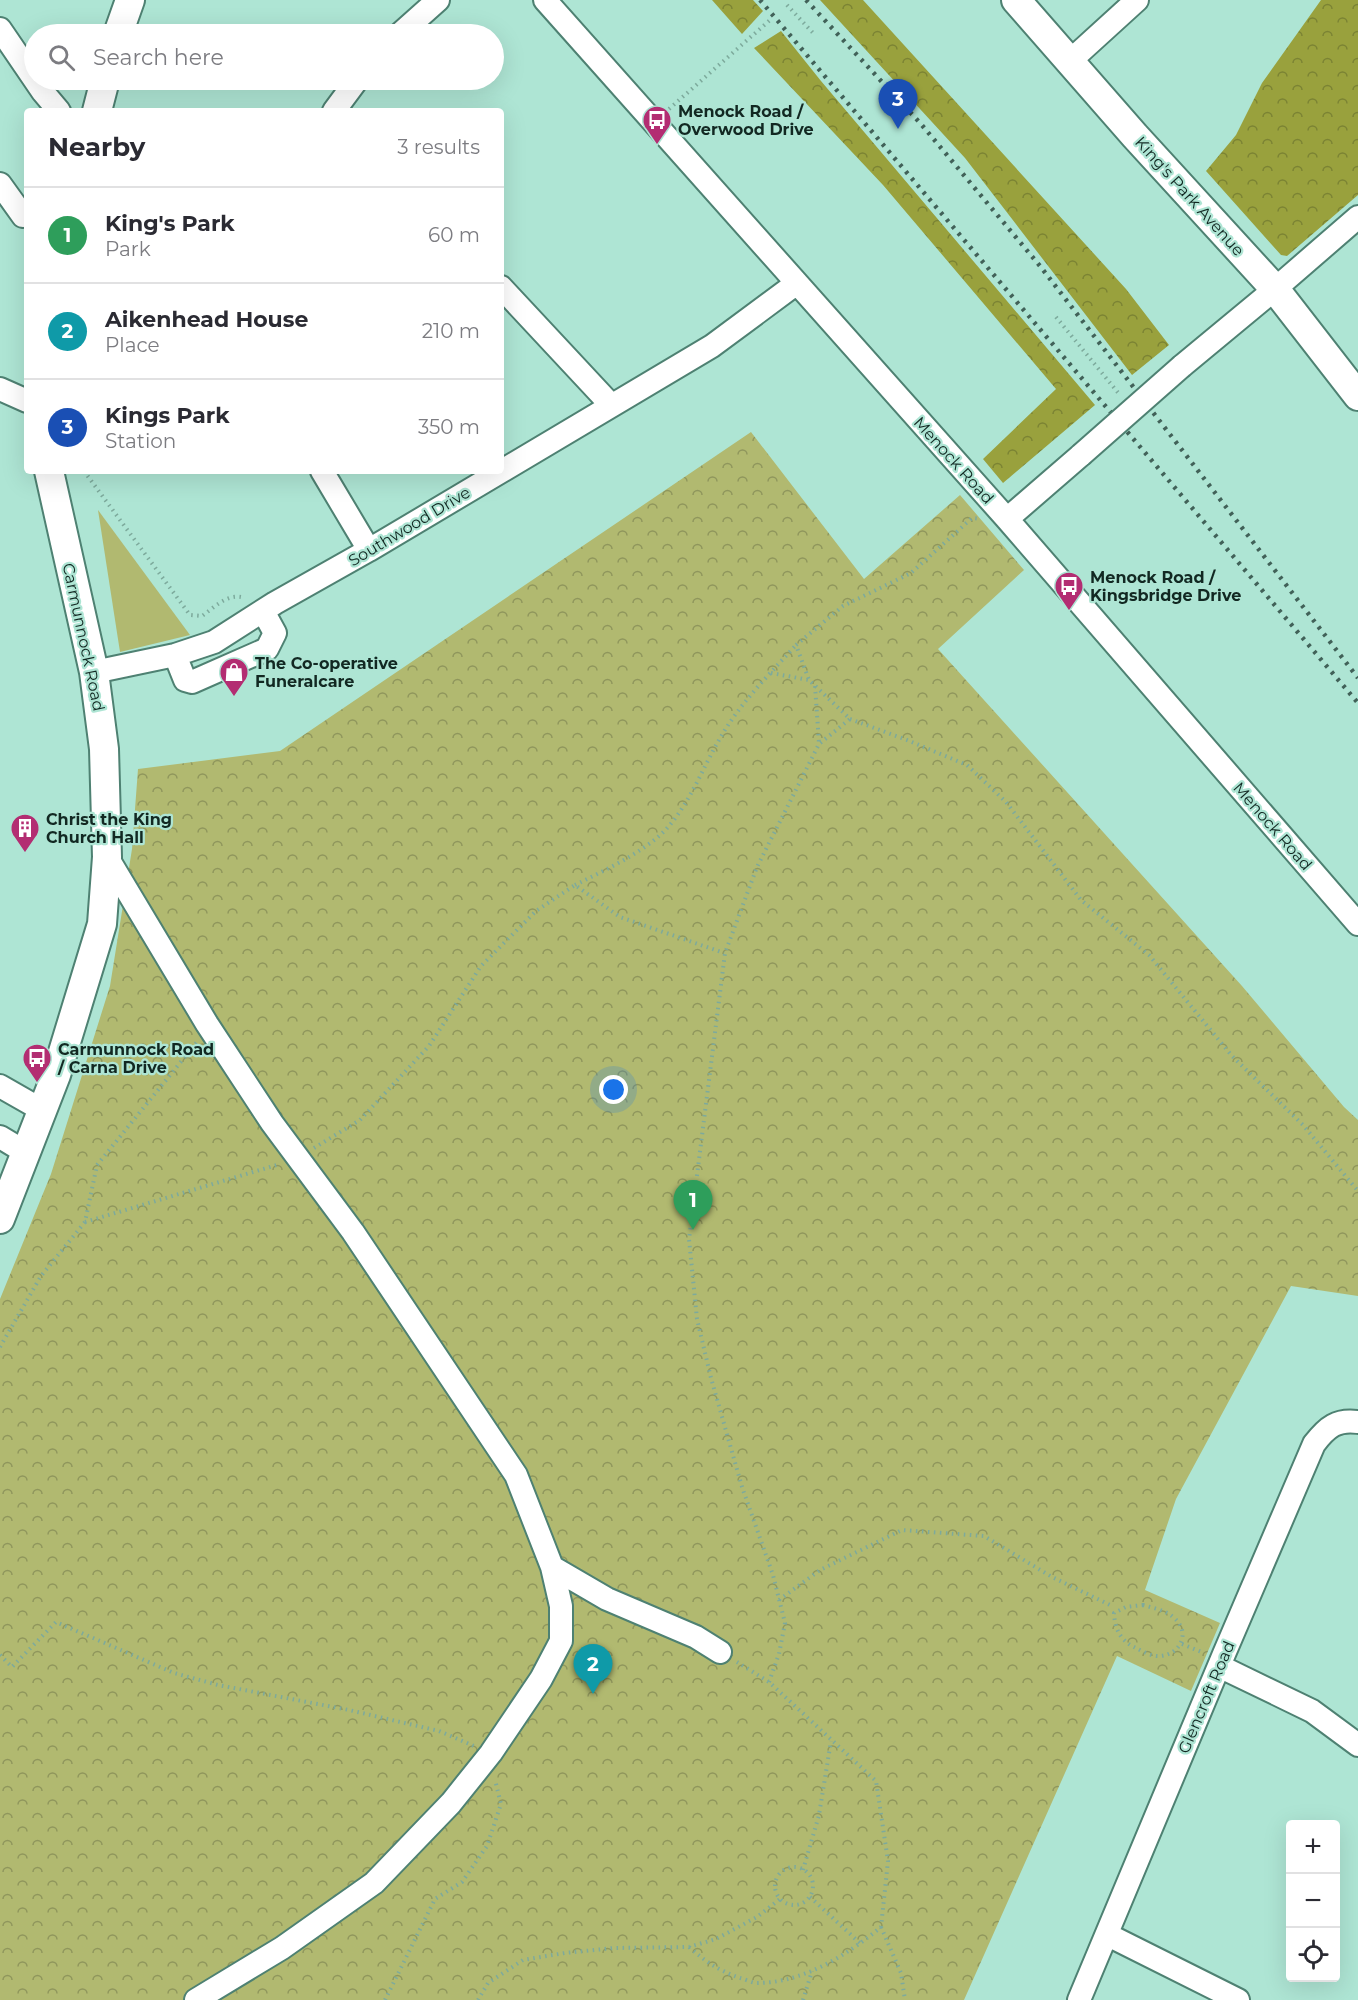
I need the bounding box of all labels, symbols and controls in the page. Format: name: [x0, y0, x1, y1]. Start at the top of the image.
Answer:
search box: [24, 24, 504, 90]
icon: search: [45, 41, 78, 74]
text: Search here: [93, 44, 224, 71]
pin: 3: [878, 80, 918, 129]
place label: Menock Road / Overwood Drive: [678, 102, 814, 139]
bus stop icon: Menock Road / Overwood Drive: [641, 104, 673, 146]
text: Nearby: [48, 131, 145, 163]
street label: King's Park Avenue: [1131, 133, 1248, 260]
text: 3 results: [397, 135, 480, 159]
text: King's Park: [105, 210, 235, 237]
text: 1: [64, 223, 71, 247]
text: 60 m: [428, 223, 480, 247]
text: Park: [105, 237, 151, 261]
text: Aikenhead House: [105, 306, 308, 333]
text: 2: [62, 319, 73, 343]
text: 210 m: [422, 319, 480, 343]
text: Place: [105, 333, 160, 357]
text: Kings Park: [105, 402, 230, 429]
street label: Menock Road: [910, 413, 998, 508]
text: 3: [62, 415, 73, 439]
text: 350 m: [418, 415, 480, 439]
text: Station: [105, 429, 176, 453]
street label: Southwood Drive: [345, 483, 474, 570]
street label: Carmunnock Road: [59, 561, 108, 713]
place label: Menock Road / Kingsbridge Drive: [1090, 568, 1241, 605]
bus stop icon: Menock Road / Kingsbridge Drive: [1053, 570, 1085, 612]
place label: The Co-operative Funeralcare: [255, 654, 398, 691]
shop icon: The Co-operative Funeralcare: [218, 656, 250, 698]
street label: Menock Road: [1229, 778, 1316, 874]
place label: Christ the King Church Hall: [46, 810, 172, 847]
building icon: Christ the King Church Hall: [9, 812, 41, 854]
place label: Carmunnock Road / Carna Drive: [57, 1040, 214, 1077]
bus stop icon: Carmunnock Road / Carna Drive: [21, 1042, 53, 1084]
your location: [599, 1075, 628, 1104]
pin: 1: [674, 1180, 712, 1230]
street label: Glencroft Road: [1174, 1638, 1239, 1756]
pin: 2: [574, 1644, 612, 1694]
map controls: [1286, 1820, 1340, 1982]
button: +: [1286, 1820, 1340, 1874]
button: −: [1286, 1874, 1340, 1928]
button: locate: [1286, 1928, 1340, 1982]

